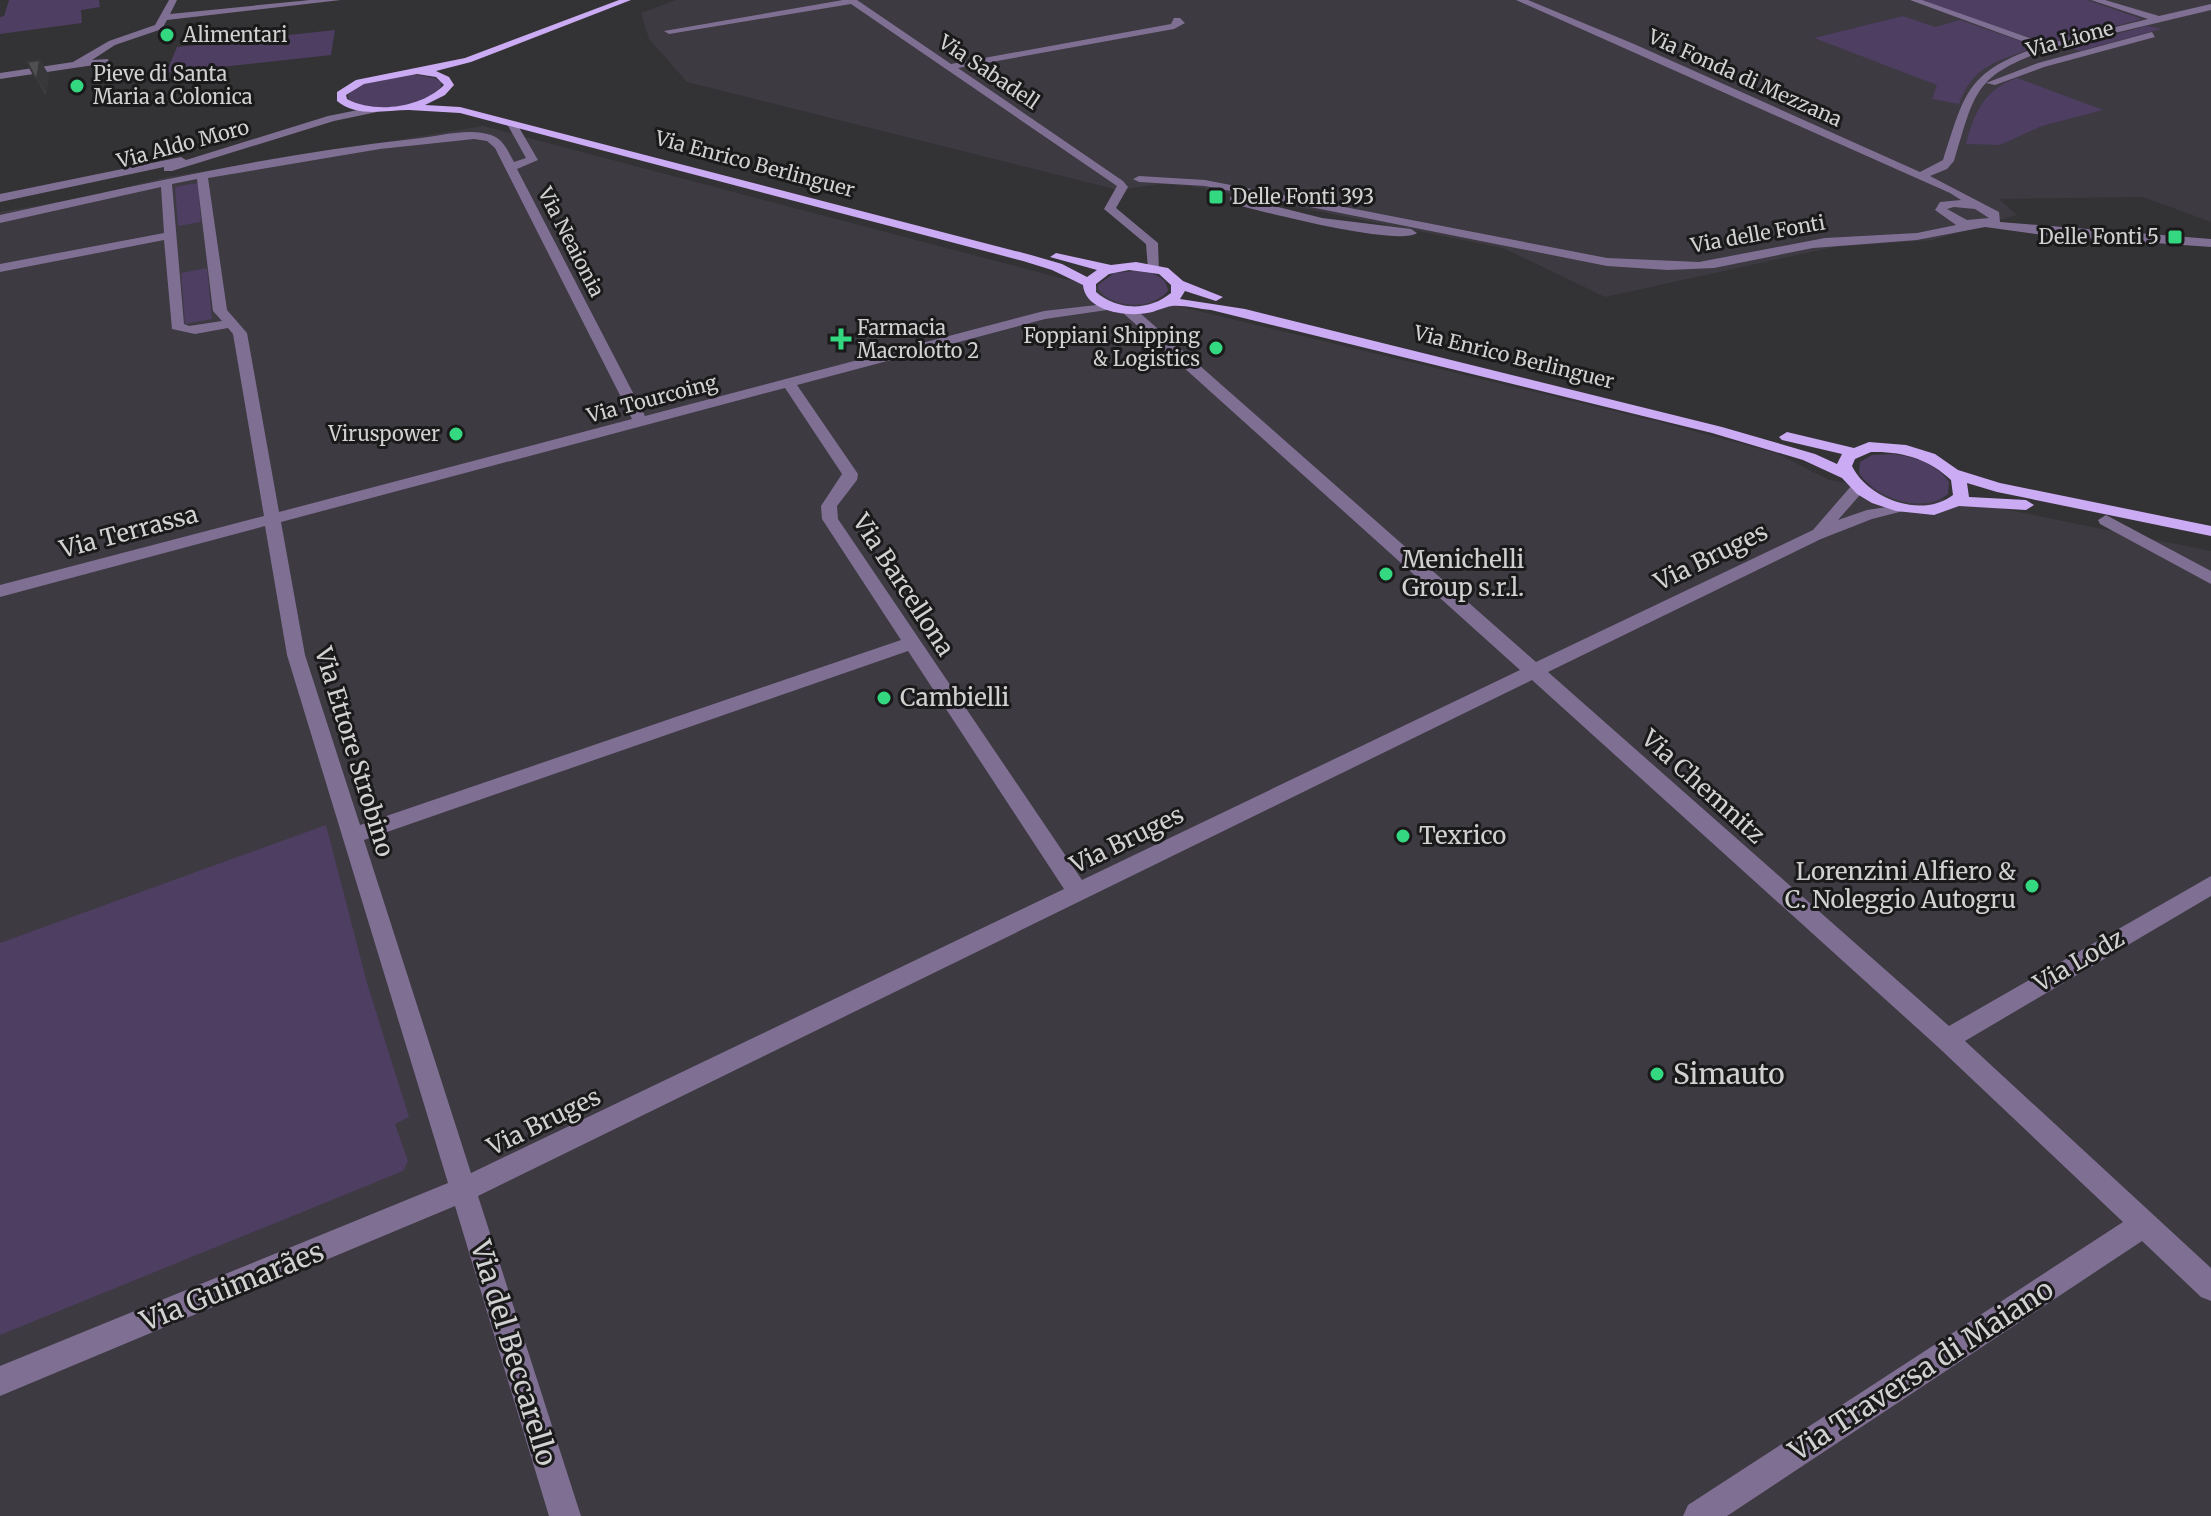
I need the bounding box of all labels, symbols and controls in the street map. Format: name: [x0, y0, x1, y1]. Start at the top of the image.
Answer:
street label: Via Lione: [2023, 15, 2116, 62]
place label: Alimentari: [182, 22, 287, 47]
street label: Via Fonda di Mezzana: [1643, 23, 1846, 132]
marker: Alimentari: [158, 26, 176, 44]
street label: Via Sabadell: [933, 28, 1044, 114]
place label: Pieve di Santa Maria a Colonica: [93, 61, 253, 109]
marker: Pieve di Santa Maria a Colonica: [68, 77, 86, 95]
street label: Via Aldo Moro: [113, 114, 252, 173]
street label: Via Enrico Berlinguer: [652, 125, 858, 202]
street label: Via Neaionia: [533, 182, 610, 301]
place label: Delle Fonti 393: [1232, 184, 1374, 209]
marker: Delle Fonti 393: [1207, 188, 1225, 206]
street label: Via delle Fonti: [1688, 209, 1827, 258]
place label: Delle Fonti 5: [2039, 224, 2159, 249]
marker: Delle Fonti 5: [2166, 228, 2184, 246]
place label: Farmacia Macrolotto 2: [857, 315, 979, 363]
street label: Via Enrico Berlinguer: [1410, 319, 1617, 393]
place label: Foppiani Shipping & Logistics: [1023, 323, 1200, 371]
marker: Farmacia Macrolotto 2: [832, 330, 850, 348]
marker: Foppiani Shipping & Logistics: [1207, 339, 1225, 357]
street label: Via Tourcoing: [583, 369, 720, 428]
place label: Viruspower: [327, 421, 440, 446]
marker: Viruspower: [447, 425, 465, 443]
street label: Via Terrassa: [55, 498, 201, 565]
street label: Via Barcellona: [845, 507, 961, 662]
street label: Via Bruges: [1648, 516, 1773, 598]
place label: Menichelli Group s.r.l.: [1402, 544, 1525, 603]
marker: Menichelli Group s.r.l.: [1377, 565, 1395, 583]
street label: Via Ettore Strobino: [308, 642, 401, 860]
place label: Cambielli: [900, 682, 1010, 713]
marker: Cambielli: [875, 689, 893, 707]
street label: Via Chemnitz: [1634, 722, 1772, 850]
street label: Via Bruges: [1064, 799, 1189, 881]
place label: Texrico: [1419, 820, 1506, 851]
marker: Texrico: [1394, 827, 1412, 845]
place label: Lorenzini Alfiero & C. Noleggio Autogru: [1785, 856, 2016, 915]
marker: Lorenzini Alfiero & C. Noleggio Autogru: [2023, 877, 2041, 895]
street label: Via Lodz: [2027, 922, 2130, 999]
place label: Simauto: [1673, 1056, 1785, 1092]
marker: Simauto: [1648, 1065, 1666, 1083]
street label: Via Bruges: [481, 1081, 606, 1163]
street label: Via Guimarães: [134, 1233, 329, 1340]
street label: Via del Beccarello: [462, 1235, 565, 1470]
street label: Via Traversa di Maiano: [1781, 1271, 2060, 1470]

